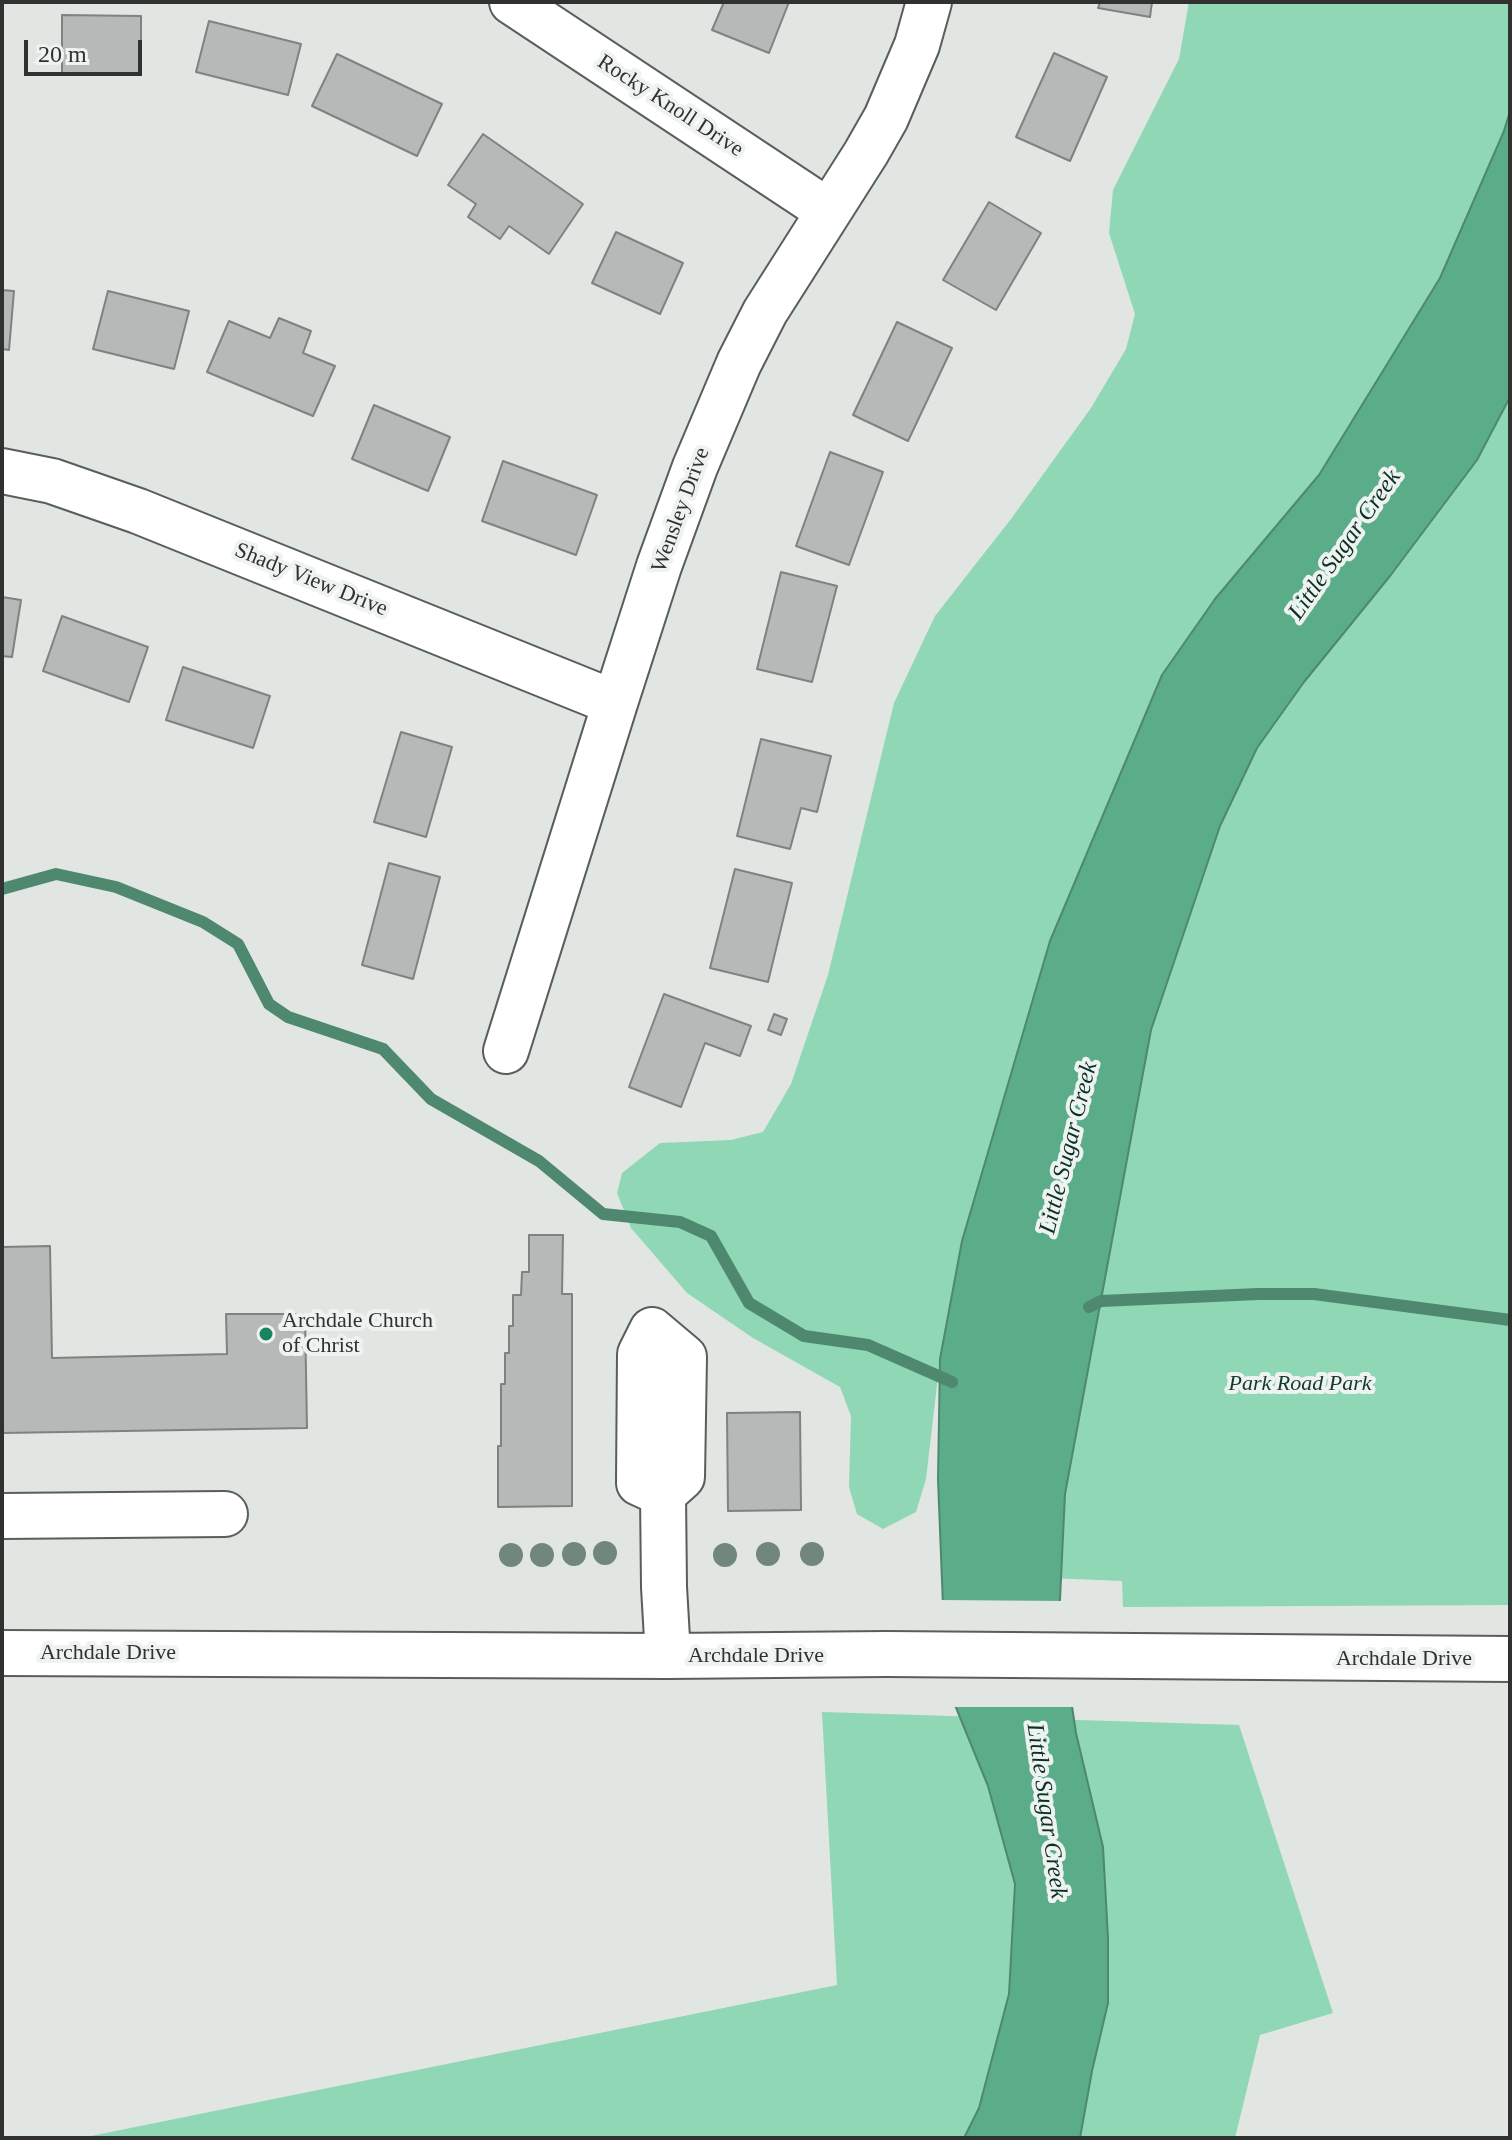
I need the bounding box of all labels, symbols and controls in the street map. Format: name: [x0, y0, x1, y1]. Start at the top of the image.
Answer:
scale bar: [28, 24, 146, 74]
text: 20 m: [38, 41, 87, 67]
street label: Rocky Knoll Drive: [592, 49, 748, 163]
street label: Wensley Drive: [646, 444, 716, 576]
water label: Little Sugar Creek: [1283, 464, 1407, 626]
street label: Shady View Drive: [231, 537, 391, 623]
water label: Little Sugar Creek: [1034, 1059, 1104, 1237]
place label: Archdale Church of Christ: [282, 1308, 433, 1360]
marker: Archdale Church of Christ: [257, 1325, 275, 1343]
park label: Park Road Park: [1229, 1371, 1371, 1397]
street label: Archdale Drive: [40, 1640, 176, 1666]
street label: Archdale Drive: [688, 1643, 824, 1669]
street label: Archdale Drive: [1336, 1646, 1472, 1672]
water label: Little Sugar Creek: [1019, 1722, 1073, 1900]

